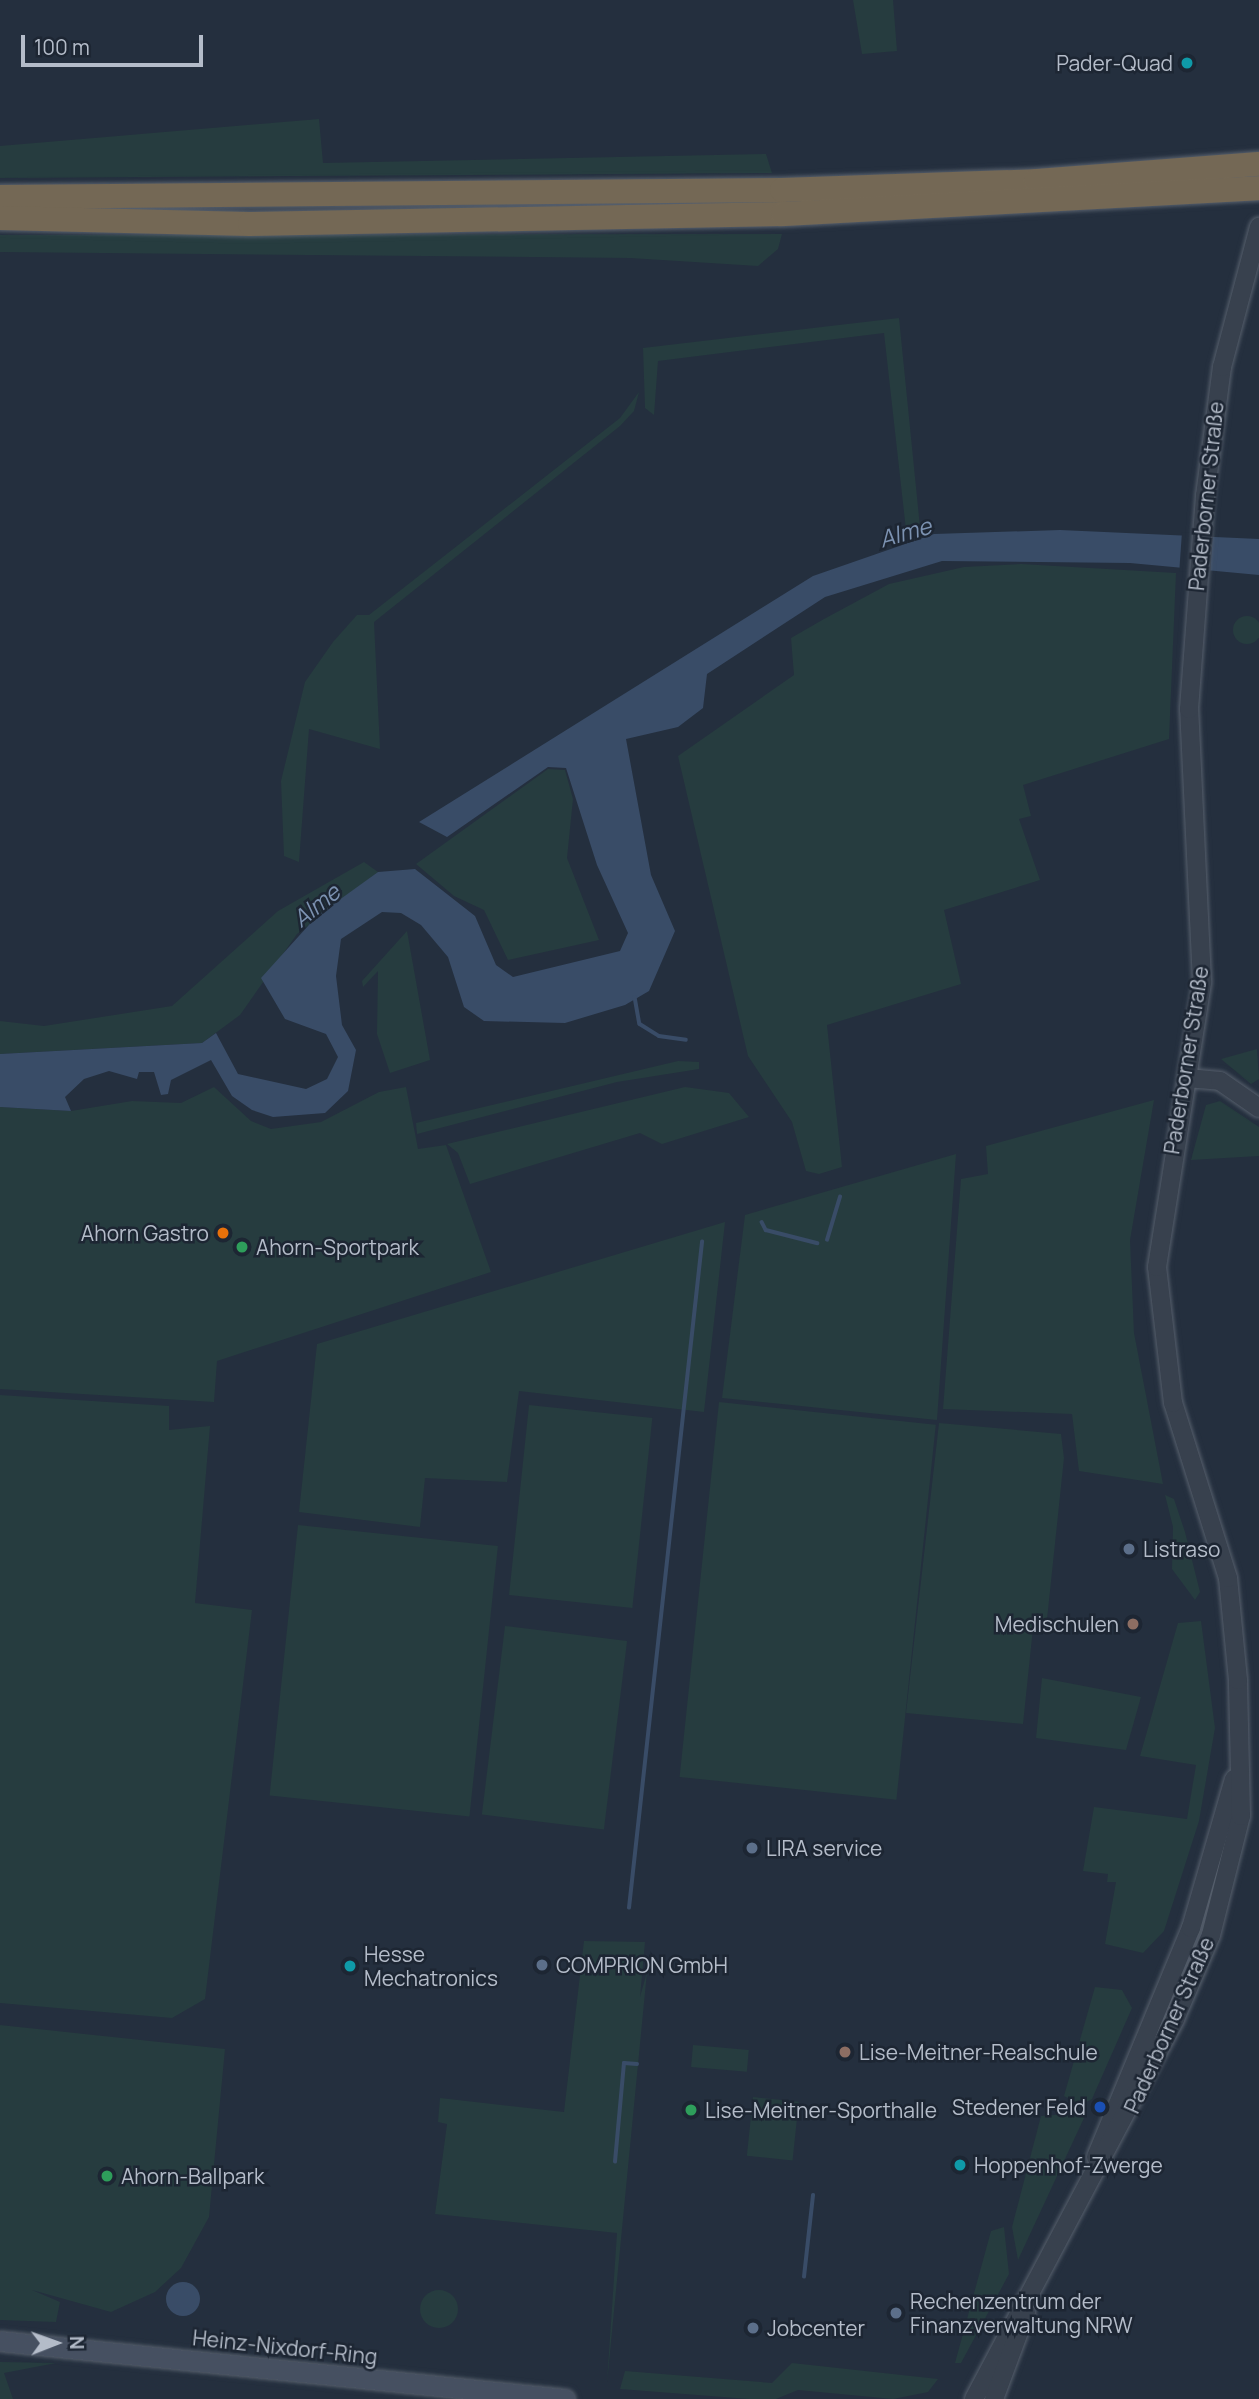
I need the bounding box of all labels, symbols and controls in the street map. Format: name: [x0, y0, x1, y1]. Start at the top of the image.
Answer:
scale bar: [24, 21, 206, 65]
text: 100 m: [34, 33, 90, 61]
place label: Pader-Quad: [1056, 50, 1173, 76]
marker: Pader-Quad: [1179, 55, 1195, 71]
street label: Paderborner Straße: [1184, 400, 1228, 592]
water label: Alme: [876, 511, 934, 553]
water label: Alme: [287, 878, 345, 932]
street label: Paderborner Straße: [1159, 964, 1213, 1156]
place label: Ahorn Gastro: [81, 1220, 209, 1246]
marker: Ahorn Gastro: [215, 1225, 231, 1241]
place label: Ahorn-Sportpark: [256, 1234, 419, 1260]
marker: Ahorn-Sportpark: [234, 1239, 250, 1255]
place label: Listraso: [1143, 1536, 1220, 1562]
marker: Listraso: [1121, 1541, 1137, 1557]
place label: Medischulen: [995, 1611, 1119, 1637]
marker: Medischulen: [1125, 1616, 1141, 1632]
place label: LIRA service: [766, 1835, 882, 1861]
marker: LIRA service: [744, 1840, 760, 1856]
street label: Paderborner Straße: [1119, 1933, 1219, 2117]
place label: Hesse Mechatronics: [364, 1941, 498, 1991]
place label: COMPRION GmbH: [556, 1952, 728, 1978]
marker: COMPRION GmbH: [534, 1957, 550, 1973]
marker: Hesse Mechatronics: [342, 1958, 358, 1974]
place label: Lise-Meitner-Realschule: [859, 2039, 1098, 2065]
marker: Lise-Meitner-Realschule: [837, 2044, 853, 2060]
place label: Stedener Feld: [952, 2094, 1086, 2120]
place label: Lise-Meitner-Sporthalle: [705, 2097, 937, 2123]
marker: Stedener Feld: [1092, 2099, 1108, 2115]
marker: Lise-Meitner-Sporthalle: [683, 2102, 699, 2118]
place label: Hoppenhof-Zwerge: [974, 2152, 1163, 2178]
marker: Hoppenhof-Zwerge: [952, 2157, 968, 2173]
place label: Ahorn-Ballpark: [121, 2163, 264, 2189]
marker: Ahorn-Ballpark: [99, 2168, 115, 2184]
place label: Rechenzentrum der Finanzverwaltung NRW: [910, 2288, 1133, 2338]
marker: Rechenzentrum der Finanzverwaltung NRW: [888, 2305, 904, 2321]
north arrow: [21, 2308, 91, 2378]
place label: Jobcenter: [767, 2315, 865, 2341]
marker: Jobcenter: [745, 2320, 761, 2336]
street label: Heinz-Nixdorf-Ring: [191, 2325, 379, 2369]
text: N: [64, 2336, 90, 2350]

